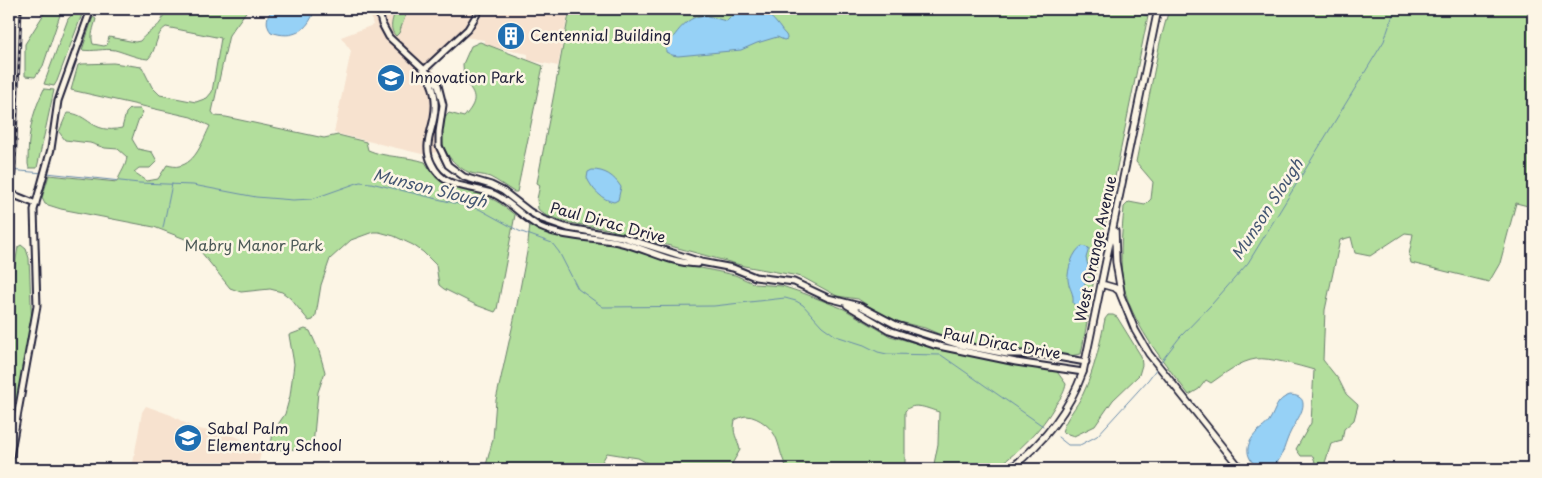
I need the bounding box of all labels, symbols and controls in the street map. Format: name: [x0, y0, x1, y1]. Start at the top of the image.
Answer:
building icon: Centennial Building: [496, 21, 526, 51]
place label: Centennial Building: [530, 23, 671, 46]
school or university icon: Innovation Park: [376, 63, 406, 93]
place label: Innovation Park: [410, 65, 524, 88]
water label: Munson Slough: [1224, 153, 1308, 264]
water label: Munson Slough: [371, 161, 490, 213]
street label: West Orange Avenue: [1068, 173, 1121, 324]
street label: Paul Dirac Drive: [548, 195, 669, 248]
park label: Mabry Manor Park: [185, 233, 323, 256]
street label: Paul Dirac Drive: [942, 321, 1063, 364]
place label: Sabal Palm Elementary School: [207, 416, 342, 456]
school or university icon: Sabal Palm Elementary School: [173, 423, 203, 453]

